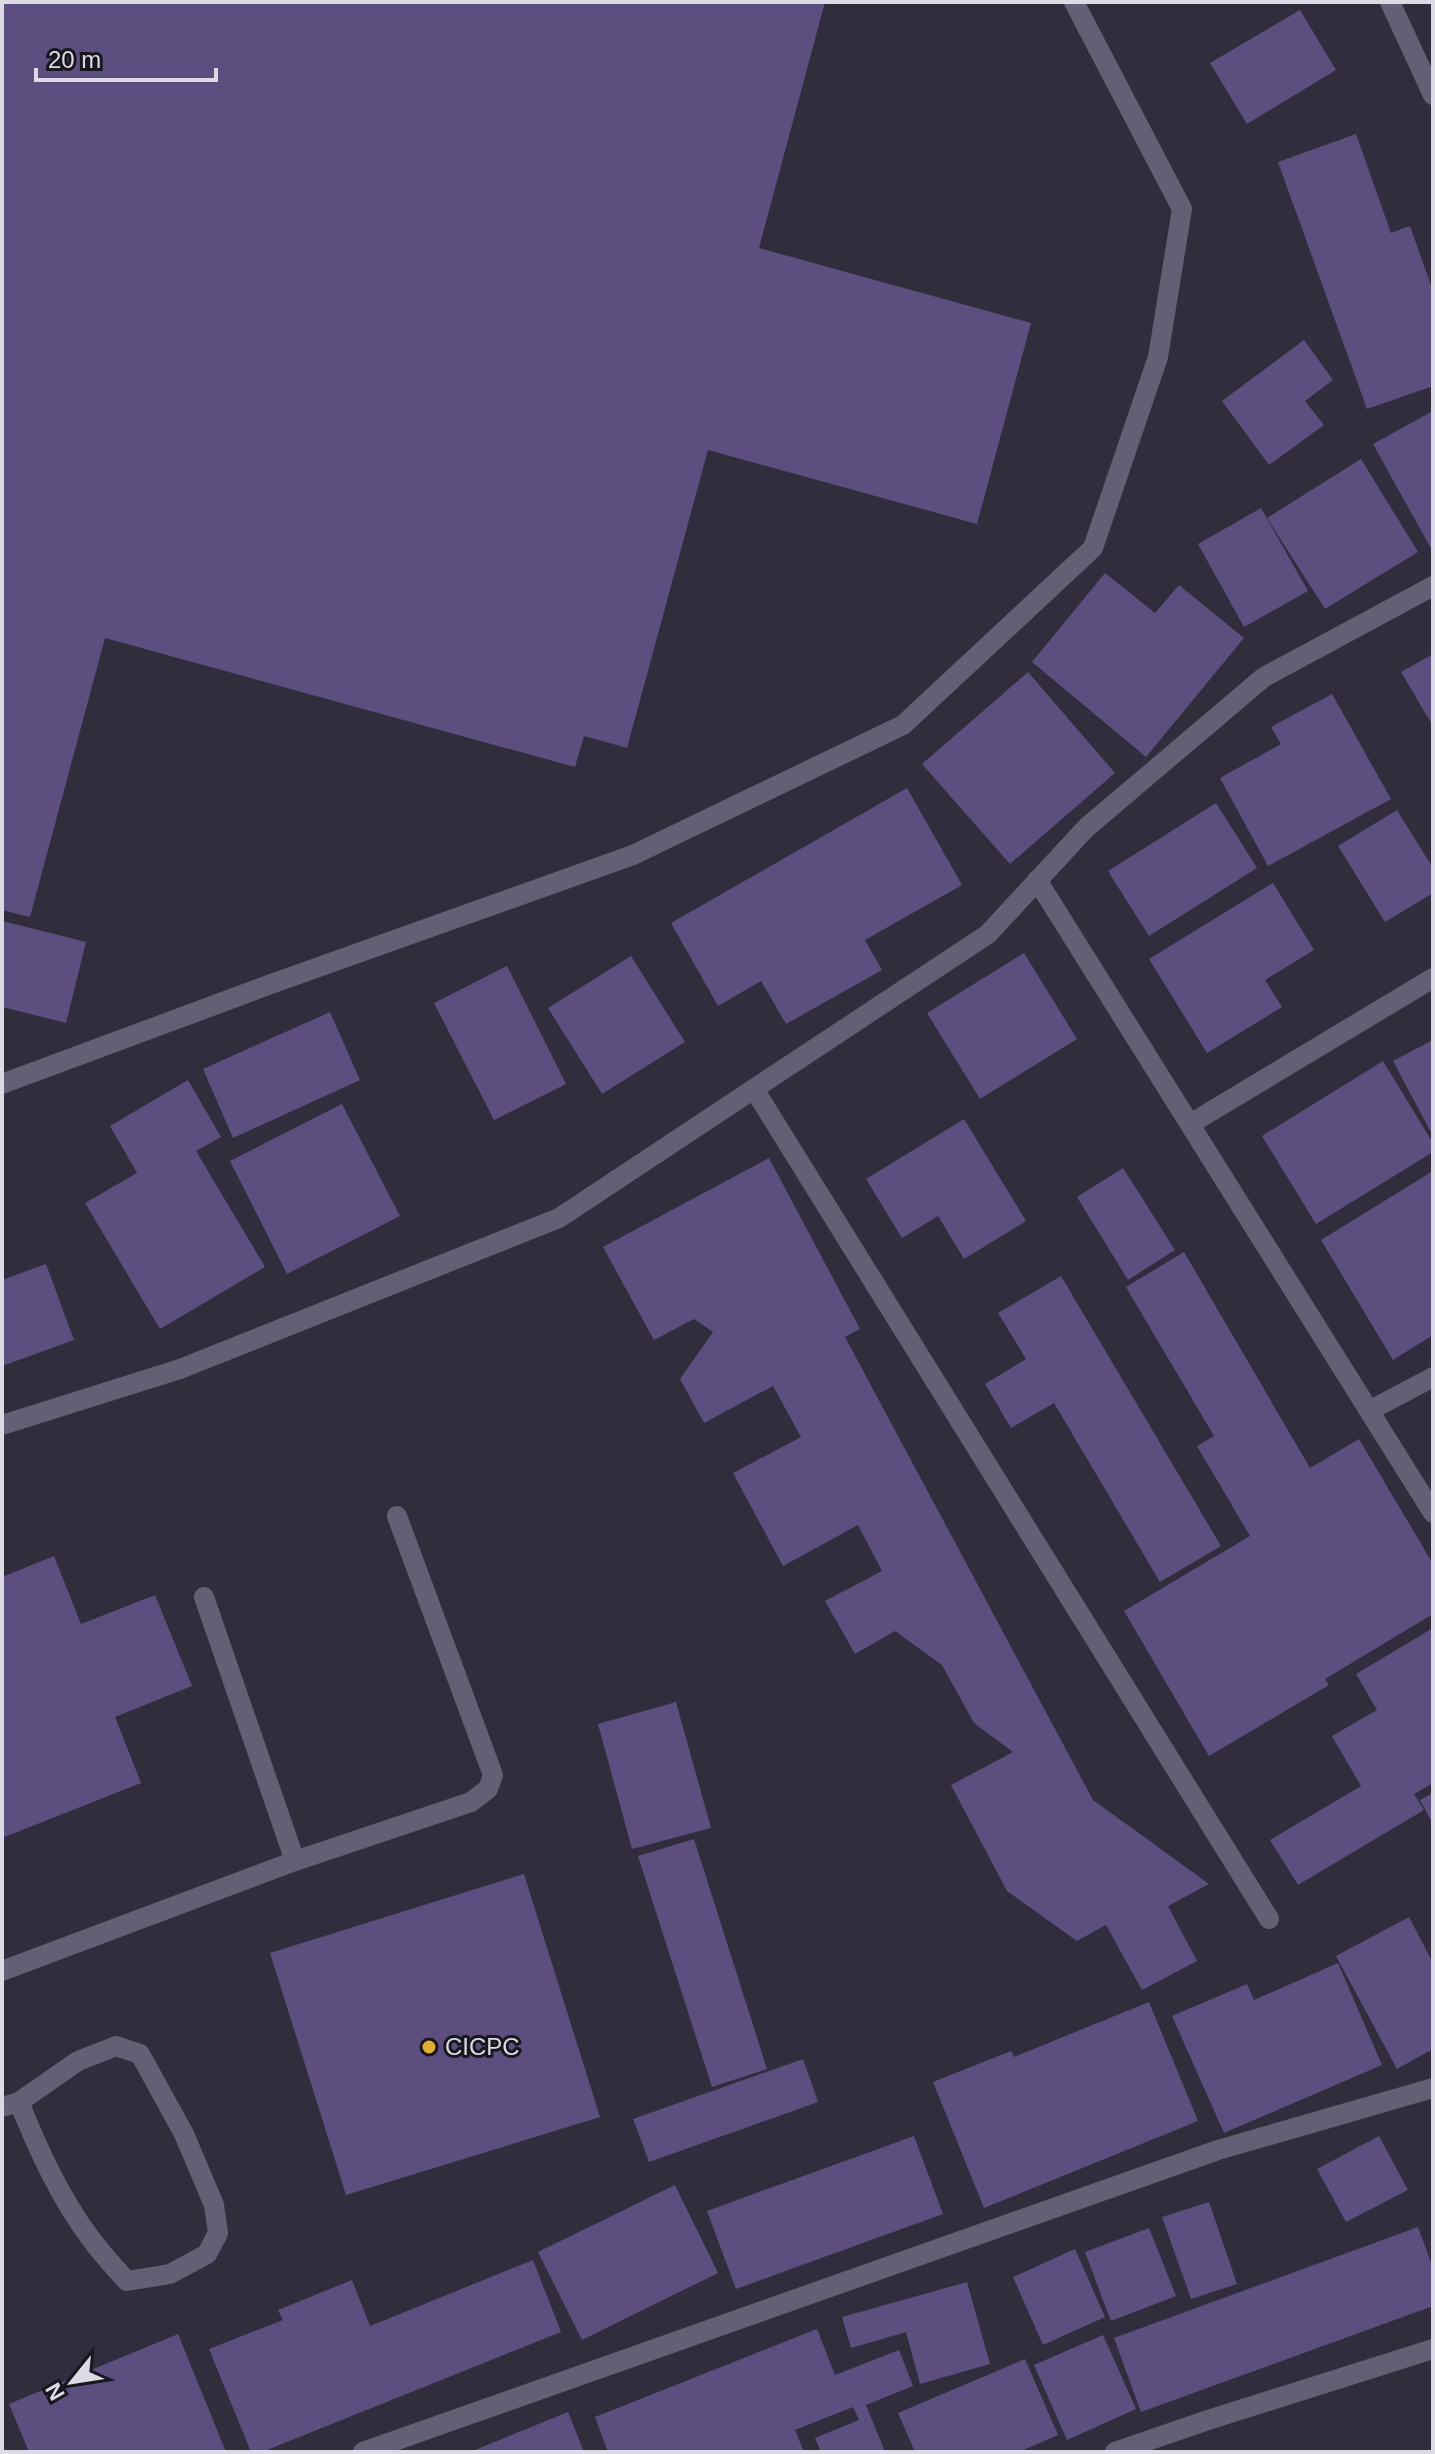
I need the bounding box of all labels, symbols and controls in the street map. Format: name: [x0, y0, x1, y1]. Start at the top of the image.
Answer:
scale bar: [36, 32, 216, 82]
text: 20 m: [48, 46, 101, 73]
place label: CICPC: [445, 2033, 520, 2060]
marker: CICPC: [420, 2038, 438, 2056]
north arrow: [32, 2342, 112, 2422]
text: N: [40, 2379, 70, 2405]

